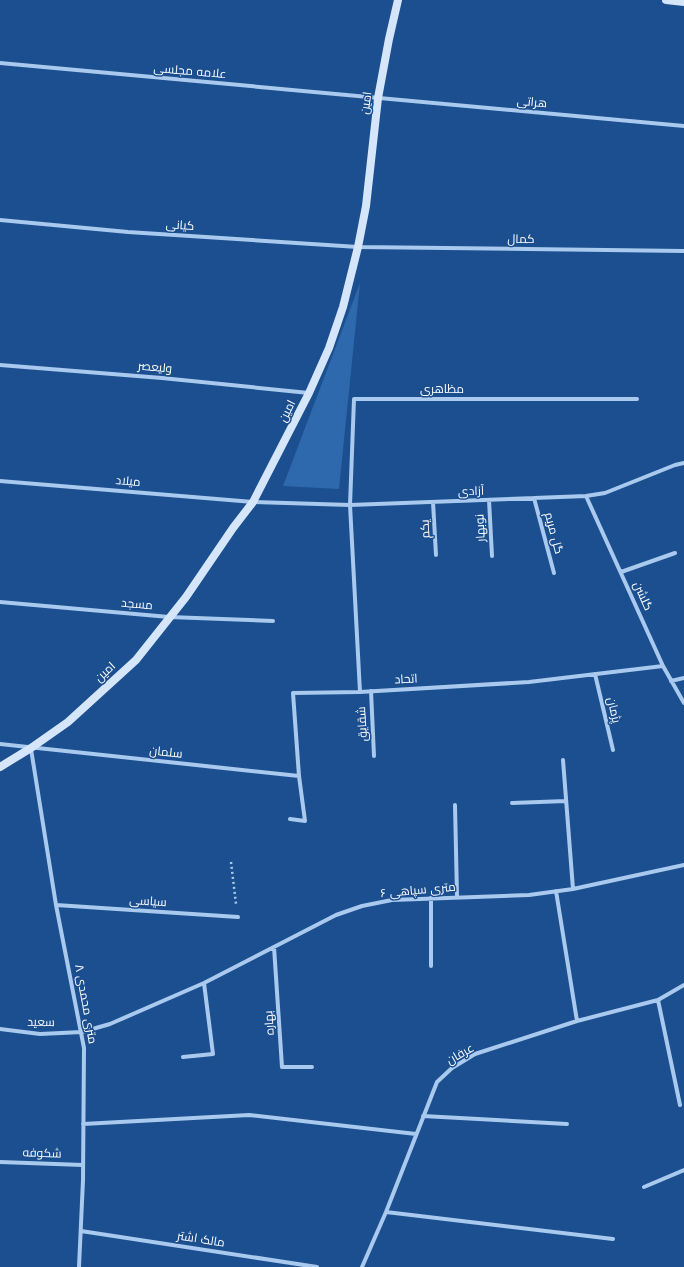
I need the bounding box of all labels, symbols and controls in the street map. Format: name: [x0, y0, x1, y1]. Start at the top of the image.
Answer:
street label: علامه مجلسی: [153, 59, 227, 83]
street label: امین: [355, 90, 377, 116]
street label: هراتی: [516, 92, 548, 112]
street label: کیانی: [165, 215, 195, 235]
street label: کمال: [507, 230, 535, 248]
street label: ولیعصر: [136, 356, 173, 377]
street label: مظاهری: [420, 380, 464, 398]
street label: امین: [274, 397, 300, 425]
street label: میلاد: [115, 471, 141, 491]
street label: آزادی: [458, 482, 485, 500]
street label: گل مریم: [540, 510, 568, 556]
street label: نوبهار: [470, 514, 490, 543]
street label: یکم: [415, 518, 434, 539]
street label: گلشن: [629, 579, 657, 613]
street label: مسجد: [120, 594, 154, 614]
street label: امین: [91, 658, 119, 686]
street label: اتحاد: [394, 669, 418, 689]
street label: پژمان: [602, 695, 626, 725]
street label: شقایق: [352, 706, 372, 742]
street label: سلمان: [149, 741, 184, 763]
street label: ۶ متری سپاهی: [380, 878, 456, 902]
street label: سیاسی: [129, 891, 167, 911]
street label: ۸ متری محمدی: [70, 963, 102, 1045]
street label: بهاره: [259, 1010, 279, 1036]
street label: سعید: [27, 1013, 55, 1031]
street label: عرفان: [443, 1039, 477, 1069]
street label: شکوفه: [22, 1143, 62, 1163]
street label: مالک اشتر: [175, 1226, 226, 1252]

